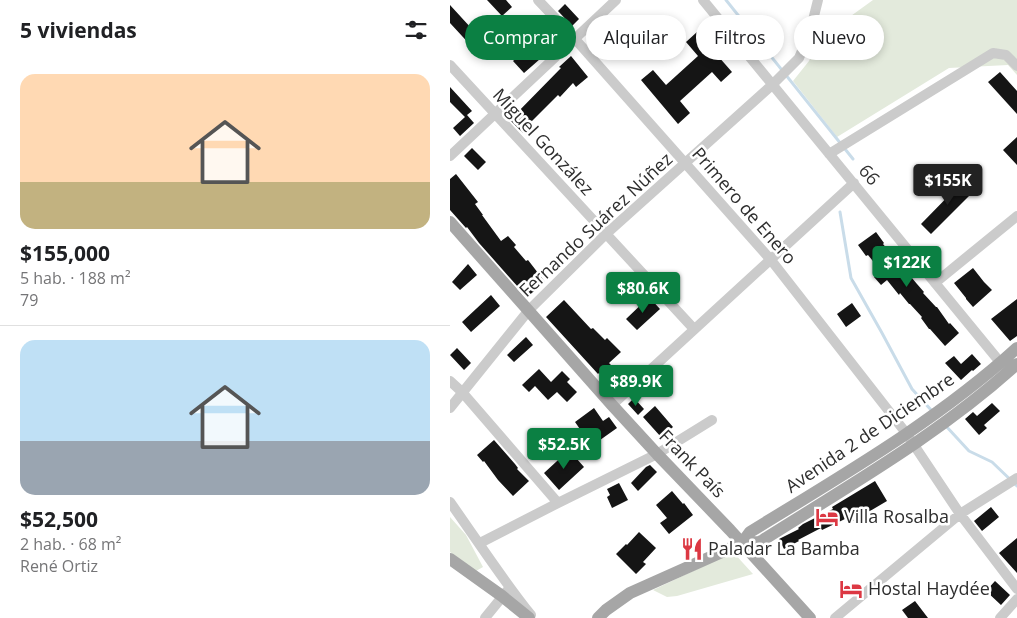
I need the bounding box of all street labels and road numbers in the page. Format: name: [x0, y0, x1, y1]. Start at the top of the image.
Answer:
street label: Miguel González: [488, 83, 599, 200]
street label: Primero de Enero: [687, 142, 802, 269]
street label: Fernando Suárez Núñez: [514, 147, 677, 302]
street label: 66: [854, 159, 886, 190]
street label: Avenida 2 de Diciembre: [780, 367, 958, 498]
street label: Frank País: [654, 424, 731, 502]

